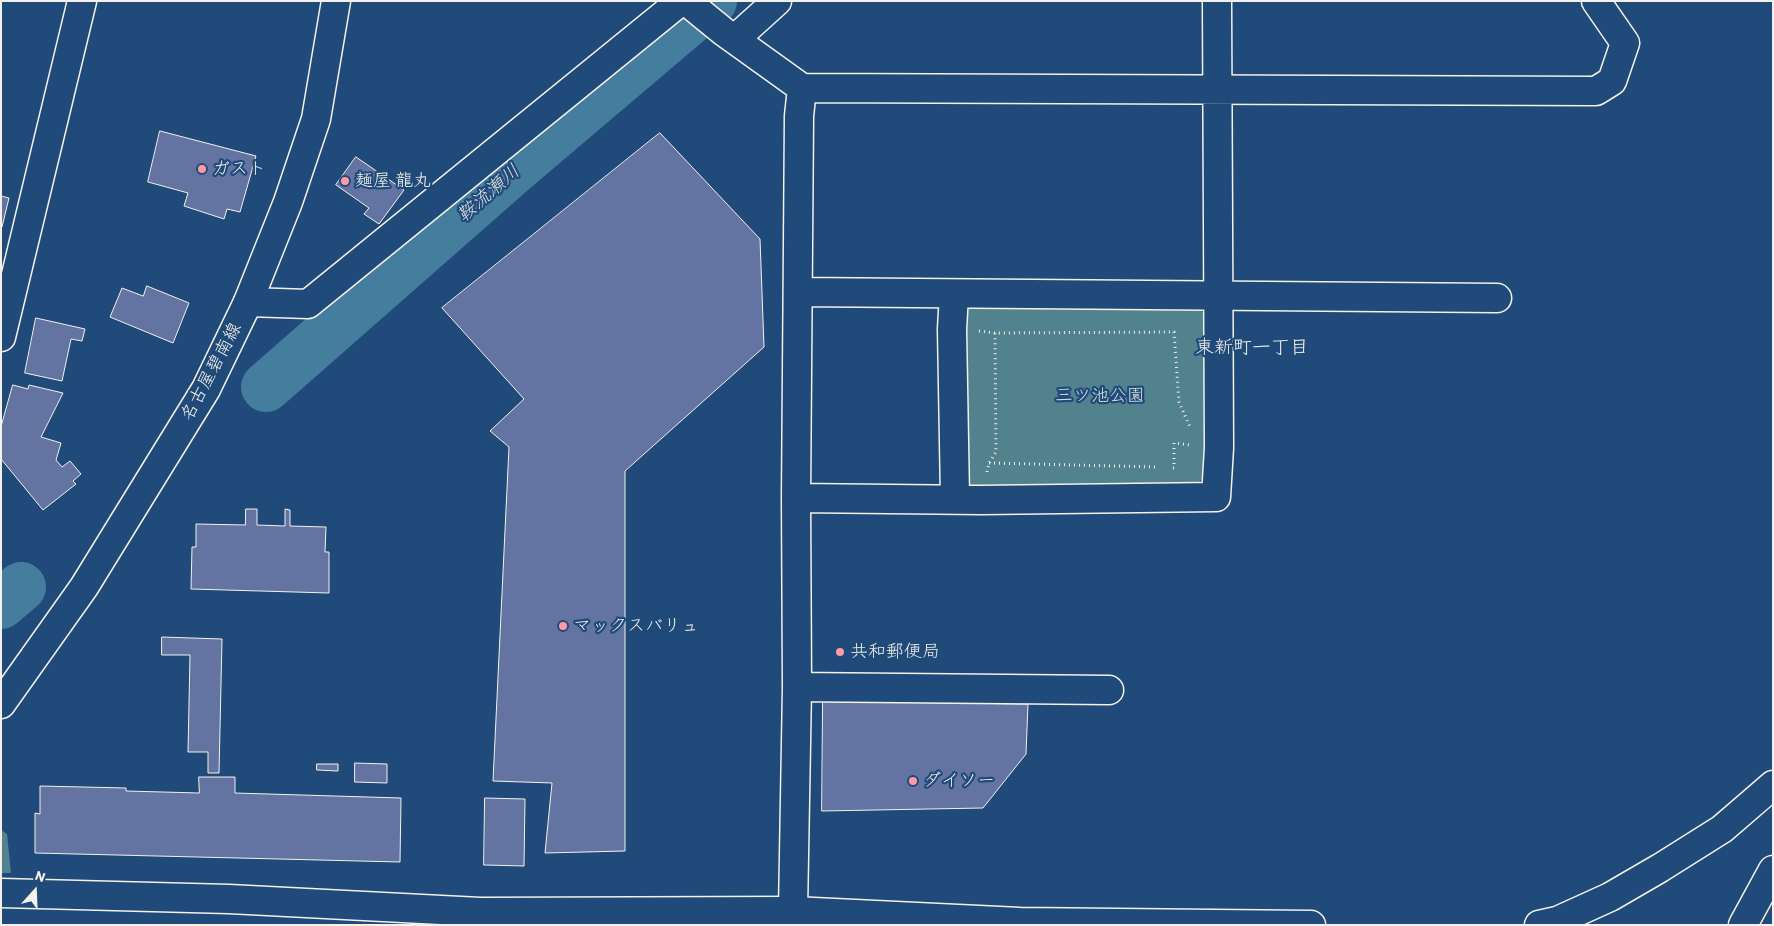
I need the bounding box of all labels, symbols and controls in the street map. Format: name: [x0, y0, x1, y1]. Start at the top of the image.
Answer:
place label: ガスト: [212, 158, 266, 180]
water label: 鞍流瀬川: [453, 160, 525, 228]
marker: ガスト: [196, 163, 208, 175]
place label: 麺屋 龍丸: [355, 170, 431, 192]
marker: 麺屋 龍丸: [339, 175, 351, 187]
street label: 名古屋碧南線: [177, 319, 247, 425]
district label: 東新町一丁目: [1195, 337, 1309, 359]
park label: 三ツ池公園: [1055, 385, 1145, 407]
place label: マックスバリュ: [573, 615, 699, 637]
marker: マックスバリュ: [557, 620, 569, 632]
place label: 共和郵便局: [850, 641, 940, 663]
marker: 共和郵便局: [834, 646, 846, 658]
place label: ダイソー: [923, 770, 995, 792]
marker: ダイソー: [907, 775, 919, 787]
north arrow: [10, 866, 60, 916]
text: N: [33, 867, 48, 886]

